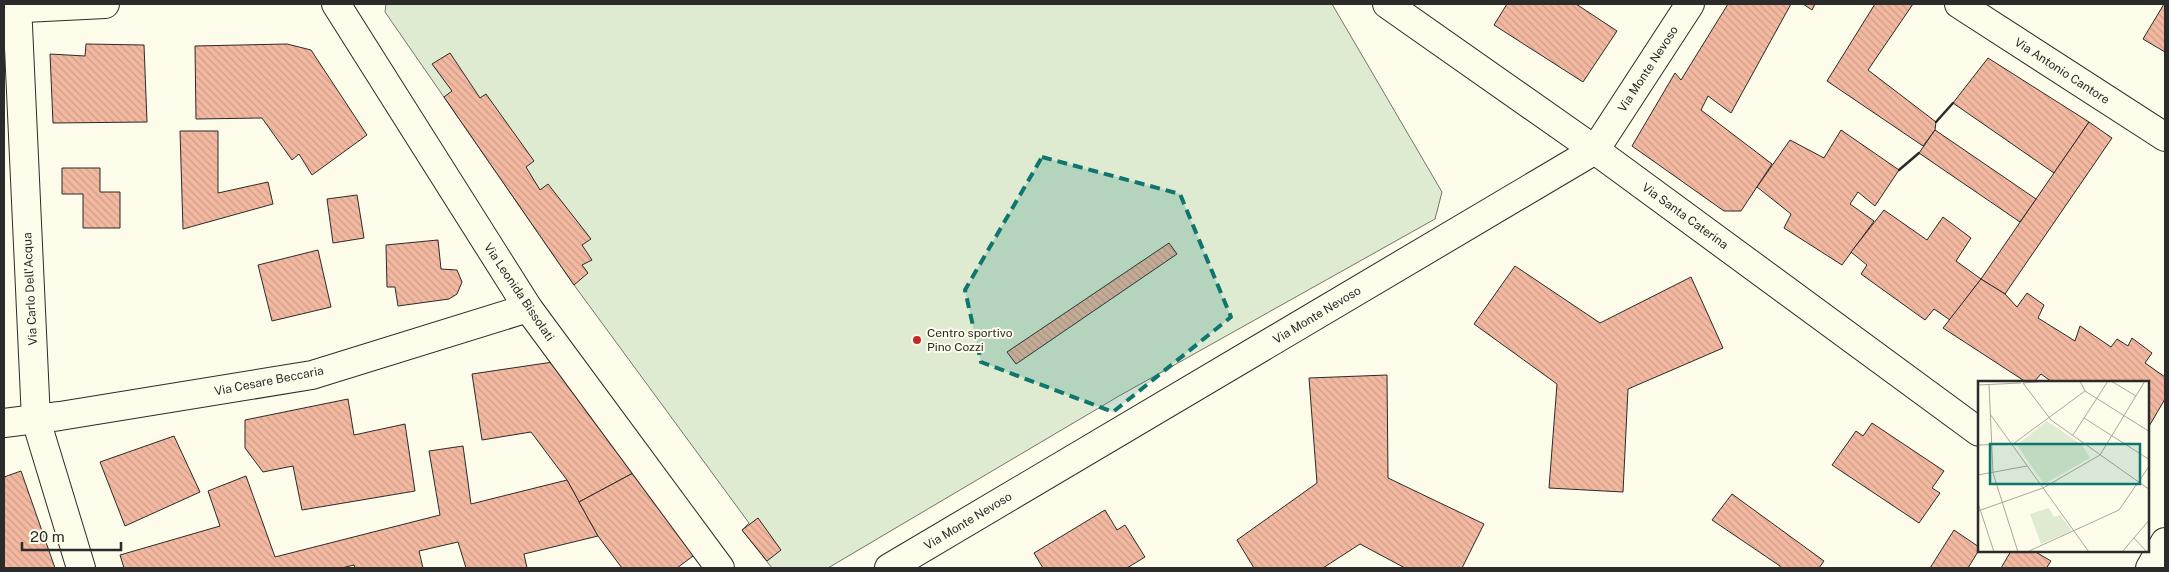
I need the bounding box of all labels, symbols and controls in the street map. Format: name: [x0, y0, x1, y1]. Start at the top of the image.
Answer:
street label: Via Monte Nevoso: [1615, 23, 1681, 115]
street label: Via Antonio Cantore: [2012, 35, 2112, 107]
street label: Via Santa Caterina: [1639, 180, 1731, 252]
street label: Via Carlo Dell'Acqua: [20, 232, 40, 346]
street label: Via Leonida Bissolati: [481, 240, 557, 344]
street label: Via Monte Nevoso: [1271, 283, 1364, 347]
place label: Centro sportivo Pino Cozzi: [927, 326, 1013, 354]
marker: Centro sportivo Pino Cozzi: [911, 334, 923, 346]
street label: Via Cesare Beccaria: [213, 364, 325, 398]
inset map: [1978, 381, 2149, 552]
street label: Via Monte Nevoso: [922, 489, 1015, 553]
scale bar: [22, 520, 121, 552]
text: 20 m: [30, 528, 65, 545]

